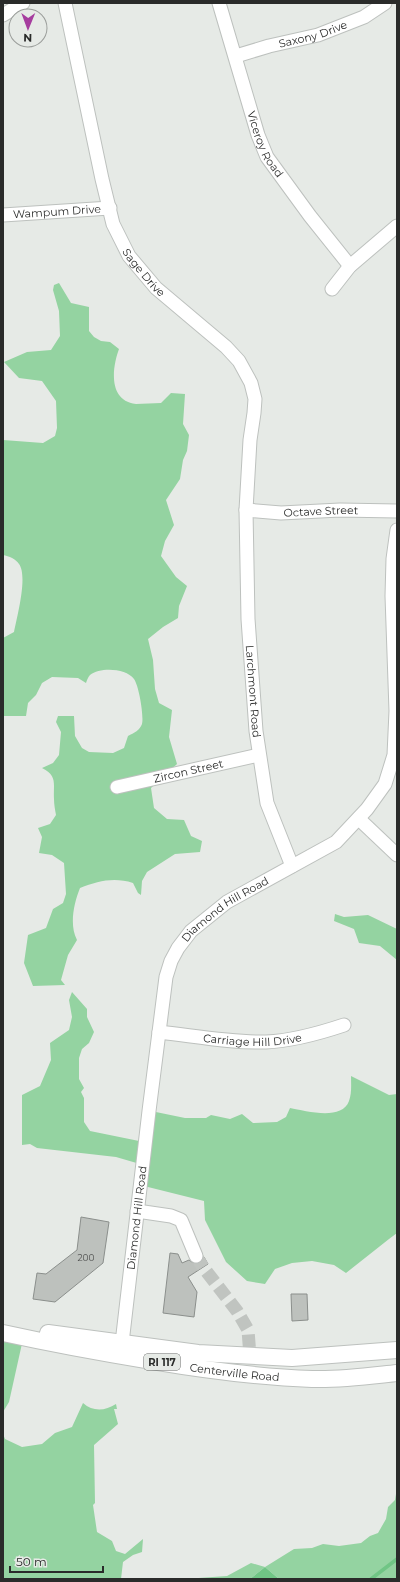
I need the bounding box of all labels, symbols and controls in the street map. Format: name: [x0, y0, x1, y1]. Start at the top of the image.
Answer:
north arrow: [8, 8, 48, 48]
street label: Saxony Drive: [277, 17, 349, 51]
text: N: [23, 31, 32, 45]
street label: Viceroy Road: [244, 109, 287, 180]
street label: Wampum Drive: [12, 202, 102, 221]
street label: Sage Drive: [119, 246, 168, 300]
street label: Octave Street: [283, 503, 359, 520]
street label: Larchmont Road: [243, 644, 264, 739]
street label: Zircon Street: [152, 756, 225, 786]
street label: Diamond Hill Road: [178, 873, 271, 945]
street label: Carriage Hill Drive: [202, 1030, 303, 1049]
street label: Diamond Hill Road: [124, 1165, 150, 1271]
house number: 200: [77, 1252, 95, 1263]
road number: RI 117: [144, 1354, 180, 1370]
street label: Centerville Road: [189, 1360, 280, 1384]
scale bar: [10, 1548, 103, 1574]
text: 50 m: [16, 1554, 47, 1569]

